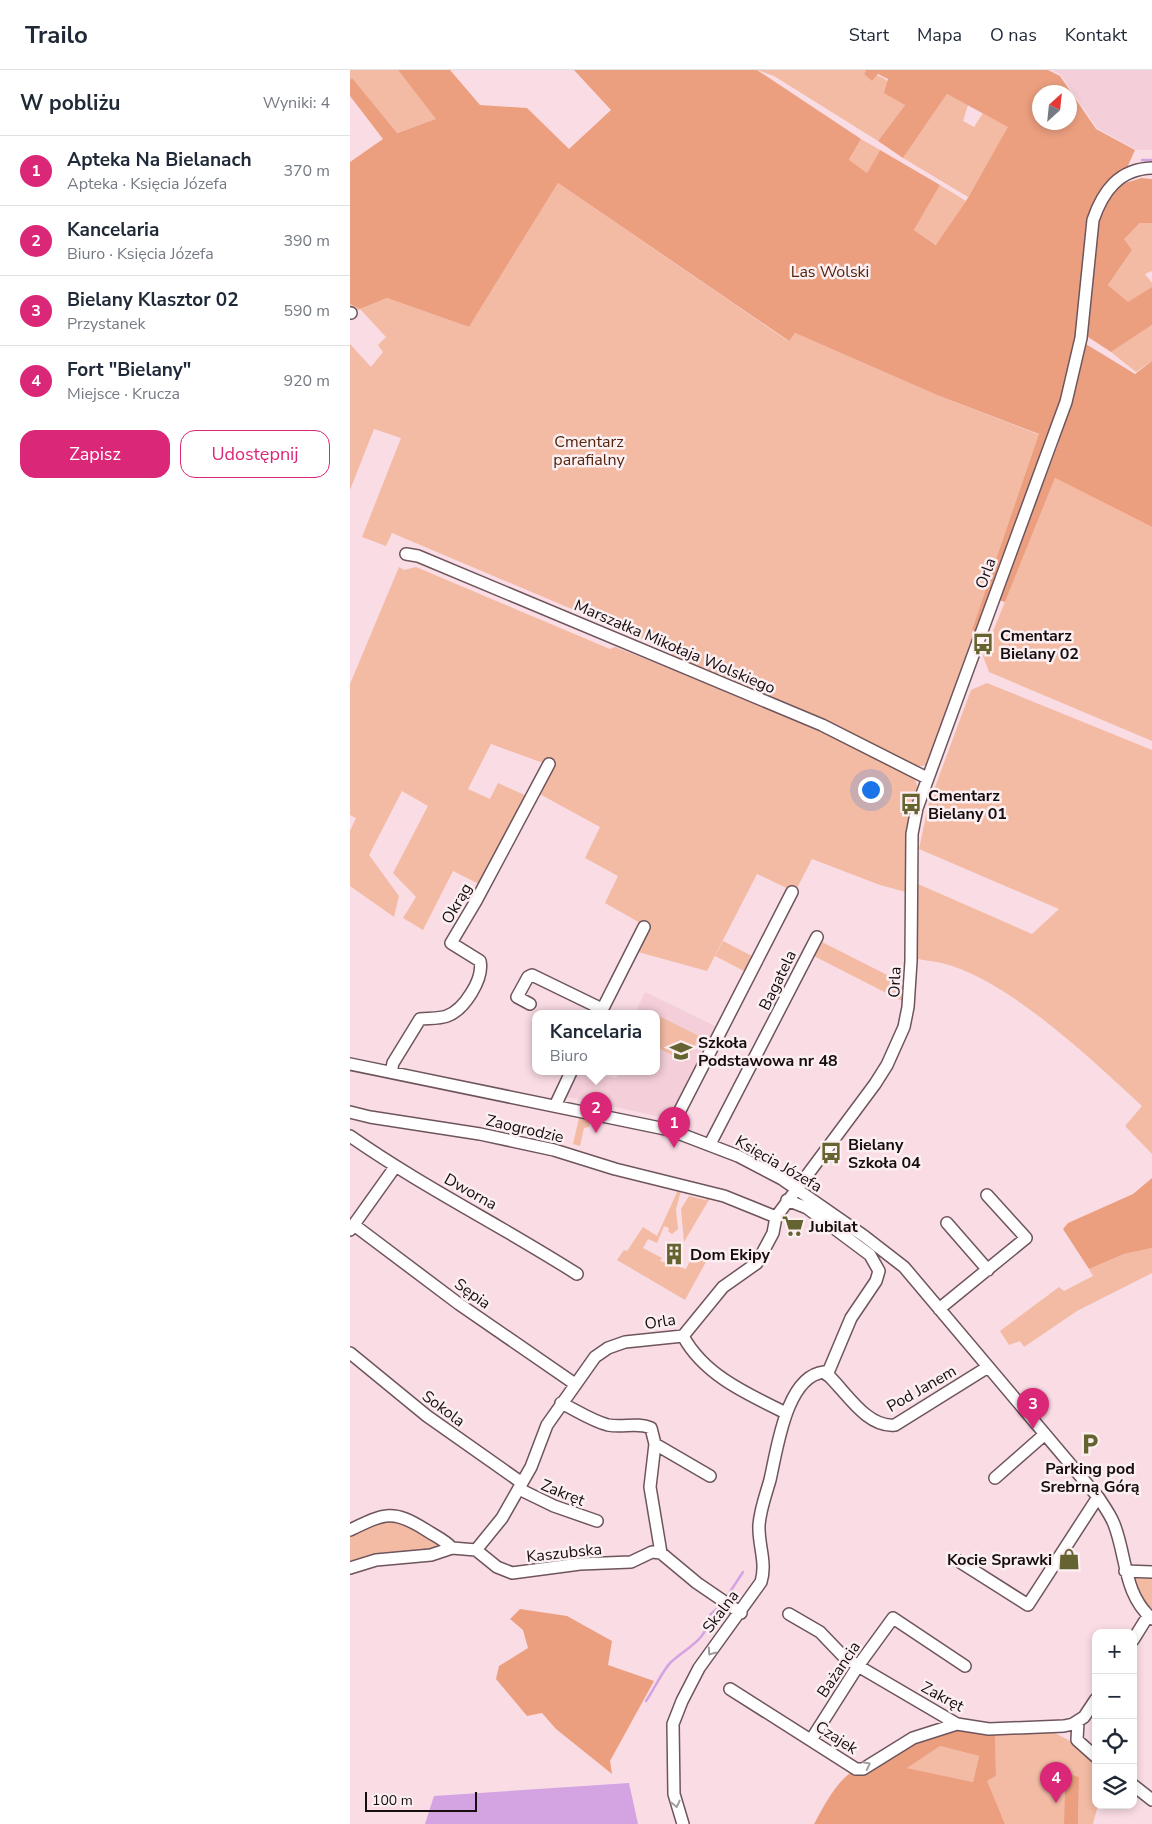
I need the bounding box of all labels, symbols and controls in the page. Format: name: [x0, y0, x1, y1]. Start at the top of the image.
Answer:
text: Trailo: [25, 19, 88, 51]
text: Start: [849, 23, 889, 47]
text: Mapa: [917, 23, 962, 47]
text: O nas: [990, 23, 1037, 47]
text: Kontakt: [1065, 23, 1127, 47]
north arrow: [1032, 85, 1077, 130]
text: W pobliżu: [20, 89, 121, 117]
text: Wyniki: 4: [263, 92, 330, 114]
text: Apteka Na Bielanach: [67, 147, 252, 173]
text: 1: [31, 160, 41, 182]
text: 370 m: [283, 160, 330, 182]
text: Apteka · Księcia Józefa: [67, 173, 227, 195]
text: Kancelaria: [67, 217, 159, 243]
text: 2: [31, 230, 41, 252]
text: 390 m: [283, 230, 330, 252]
text: Biuro · Księcia Józefa: [67, 243, 214, 265]
park label: Las Wolski: [791, 261, 869, 283]
text: Bielany Klasztor 02: [67, 287, 239, 313]
text: 3: [31, 300, 41, 322]
text: 590 m: [283, 300, 330, 322]
text: Przystanek: [67, 313, 145, 335]
text: Fort "Bielany": [67, 357, 191, 383]
text: 4: [31, 370, 41, 392]
text: 920 m: [283, 370, 330, 392]
text: Miejsce · Krucza: [67, 383, 180, 405]
button: Zapisz: [20, 430, 170, 478]
button: Udostępnij: [180, 430, 330, 478]
park label: Cmentarz parafialny: [553, 431, 625, 471]
street label: Orla: [970, 555, 1002, 592]
street label: Marszałka Mikołaja Wolskiego: [571, 594, 779, 699]
place label: Cmentarz Bielany 02: [1000, 625, 1079, 665]
bus stop icon: Cmentarz Bielany 02: [970, 631, 996, 657]
your location: [858, 777, 884, 803]
place label: Cmentarz Bielany 01: [928, 785, 1007, 825]
bus stop icon: Cmentarz Bielany 01: [898, 791, 924, 817]
street label: Okrąg: [436, 879, 477, 928]
street label: Bagatela: [754, 947, 802, 1014]
street label: Orla: [883, 966, 907, 998]
popup: [532, 1010, 660, 1075]
text: Kancelaria: [550, 1019, 642, 1045]
place label: Szkoła Podstawowa nr 48: [698, 1032, 838, 1072]
school or university icon: Szkoła Podstawowa nr 48: [668, 1038, 694, 1064]
text: Biuro: [550, 1045, 588, 1067]
pin: 2: [580, 1092, 612, 1133]
pin: 1: [658, 1107, 690, 1148]
street label: Zaogrodzie: [484, 1109, 566, 1149]
street label: Księcia Józefa: [731, 1130, 826, 1198]
place label: Bielany Szkoła 04: [848, 1134, 921, 1174]
bus stop icon: Bielany Szkoła 04: [818, 1140, 844, 1166]
street label: Dworna: [440, 1168, 501, 1215]
supermarket icon: Jubilat: [780, 1213, 806, 1239]
place label: Jubilat: [808, 1216, 858, 1238]
building icon: Dom Ekipy: [661, 1241, 687, 1267]
place label: Dom Ekipy: [690, 1244, 770, 1266]
street label: Sępia: [450, 1273, 495, 1314]
street label: Orla: [643, 1309, 677, 1335]
street label: Pod Janem: [883, 1360, 960, 1418]
street label: Sokola: [417, 1385, 469, 1432]
pin: 3: [1017, 1388, 1049, 1429]
parking icon: Parking pod Srebrną Górą: [1077, 1431, 1103, 1457]
place label: Parking pod Srebrną Górą: [1040, 1458, 1140, 1498]
street label: Zakręt: [537, 1474, 588, 1512]
street label: Kaszubska: [525, 1538, 603, 1568]
shop icon: Kocie Sprawki: [1056, 1546, 1082, 1572]
place label: Kocie Sprawki: [947, 1549, 1052, 1571]
street label: Skalna: [697, 1586, 744, 1638]
map controls: [1092, 1629, 1137, 1809]
button: +: [1092, 1629, 1137, 1674]
street label: Bażancia: [812, 1637, 866, 1702]
one-way arrow: [708, 1646, 717, 1656]
button: −: [1092, 1674, 1137, 1719]
street label: Zakręt: [917, 1676, 968, 1717]
street label: Czajek: [811, 1716, 863, 1760]
button: locate: [1092, 1719, 1137, 1764]
one-way arrow: [862, 1761, 871, 1771]
pin: 4: [1040, 1762, 1072, 1803]
button: layers: [1092, 1764, 1137, 1809]
scale bar: [365, 1789, 478, 1812]
text: 100 m: [372, 1791, 413, 1810]
one-way arrow: [670, 1800, 681, 1809]

